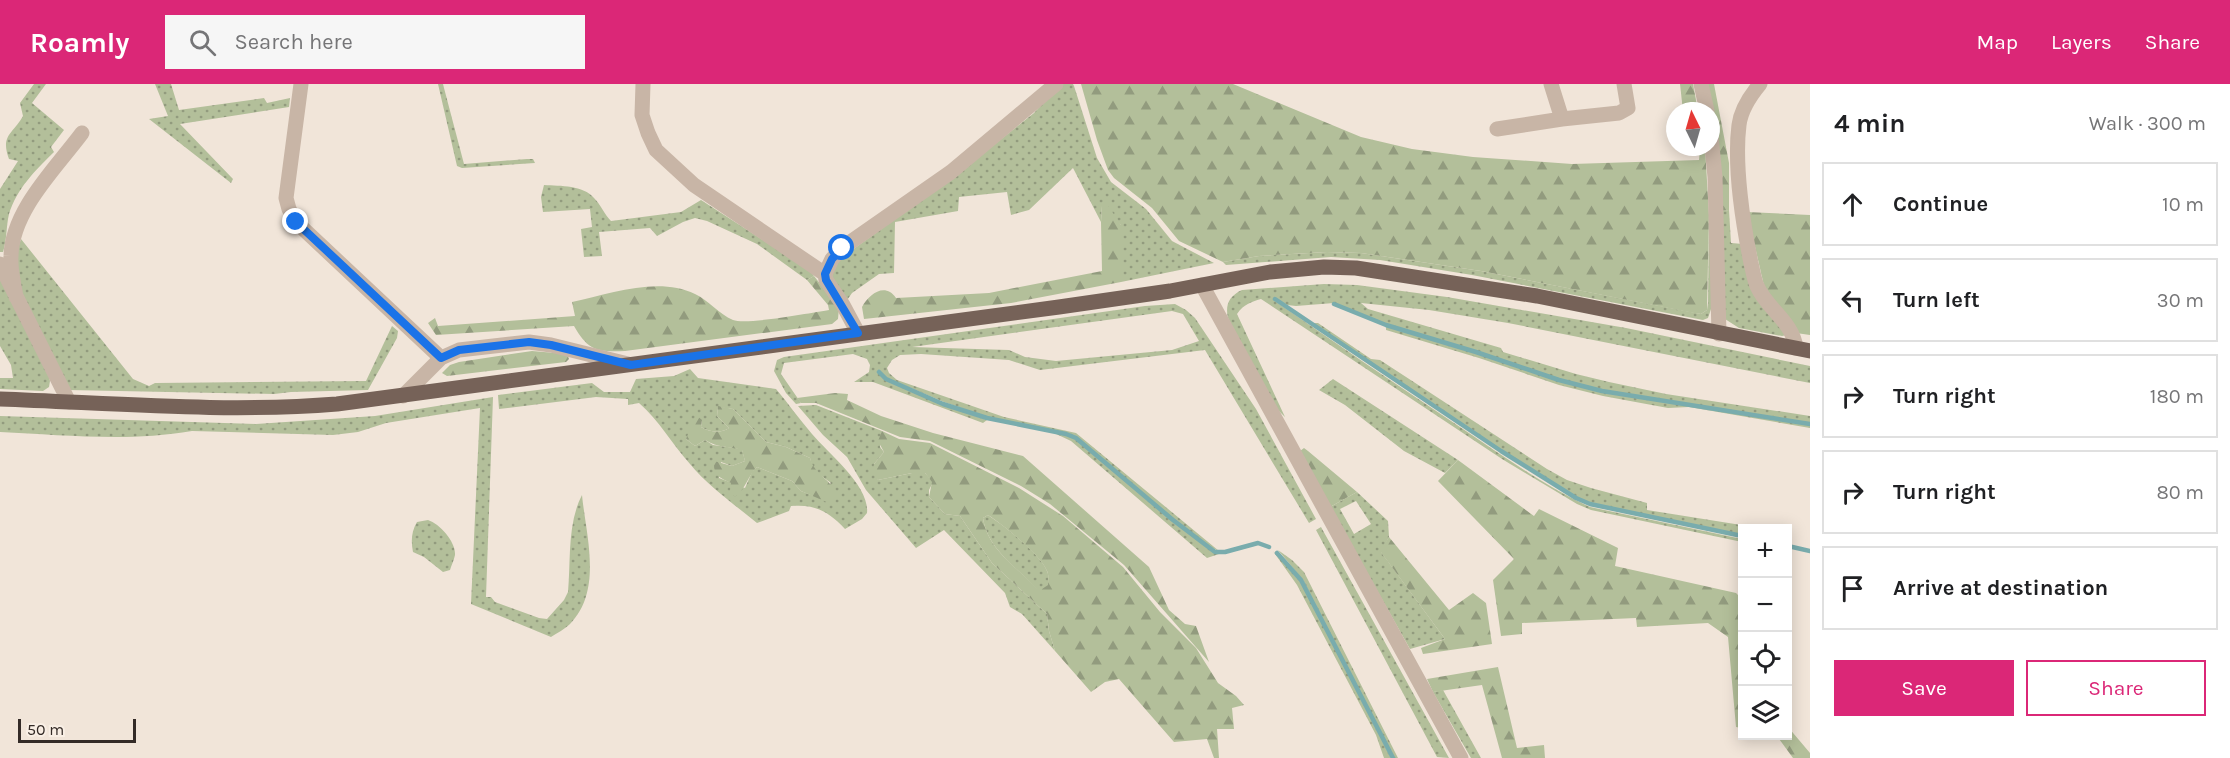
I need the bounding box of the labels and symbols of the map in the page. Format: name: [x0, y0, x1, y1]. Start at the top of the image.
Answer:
north arrow: [1666, 102, 1720, 156]
route end: [282, 208, 308, 234]
route start: [828, 234, 854, 260]
scale bar: [18, 716, 136, 744]

